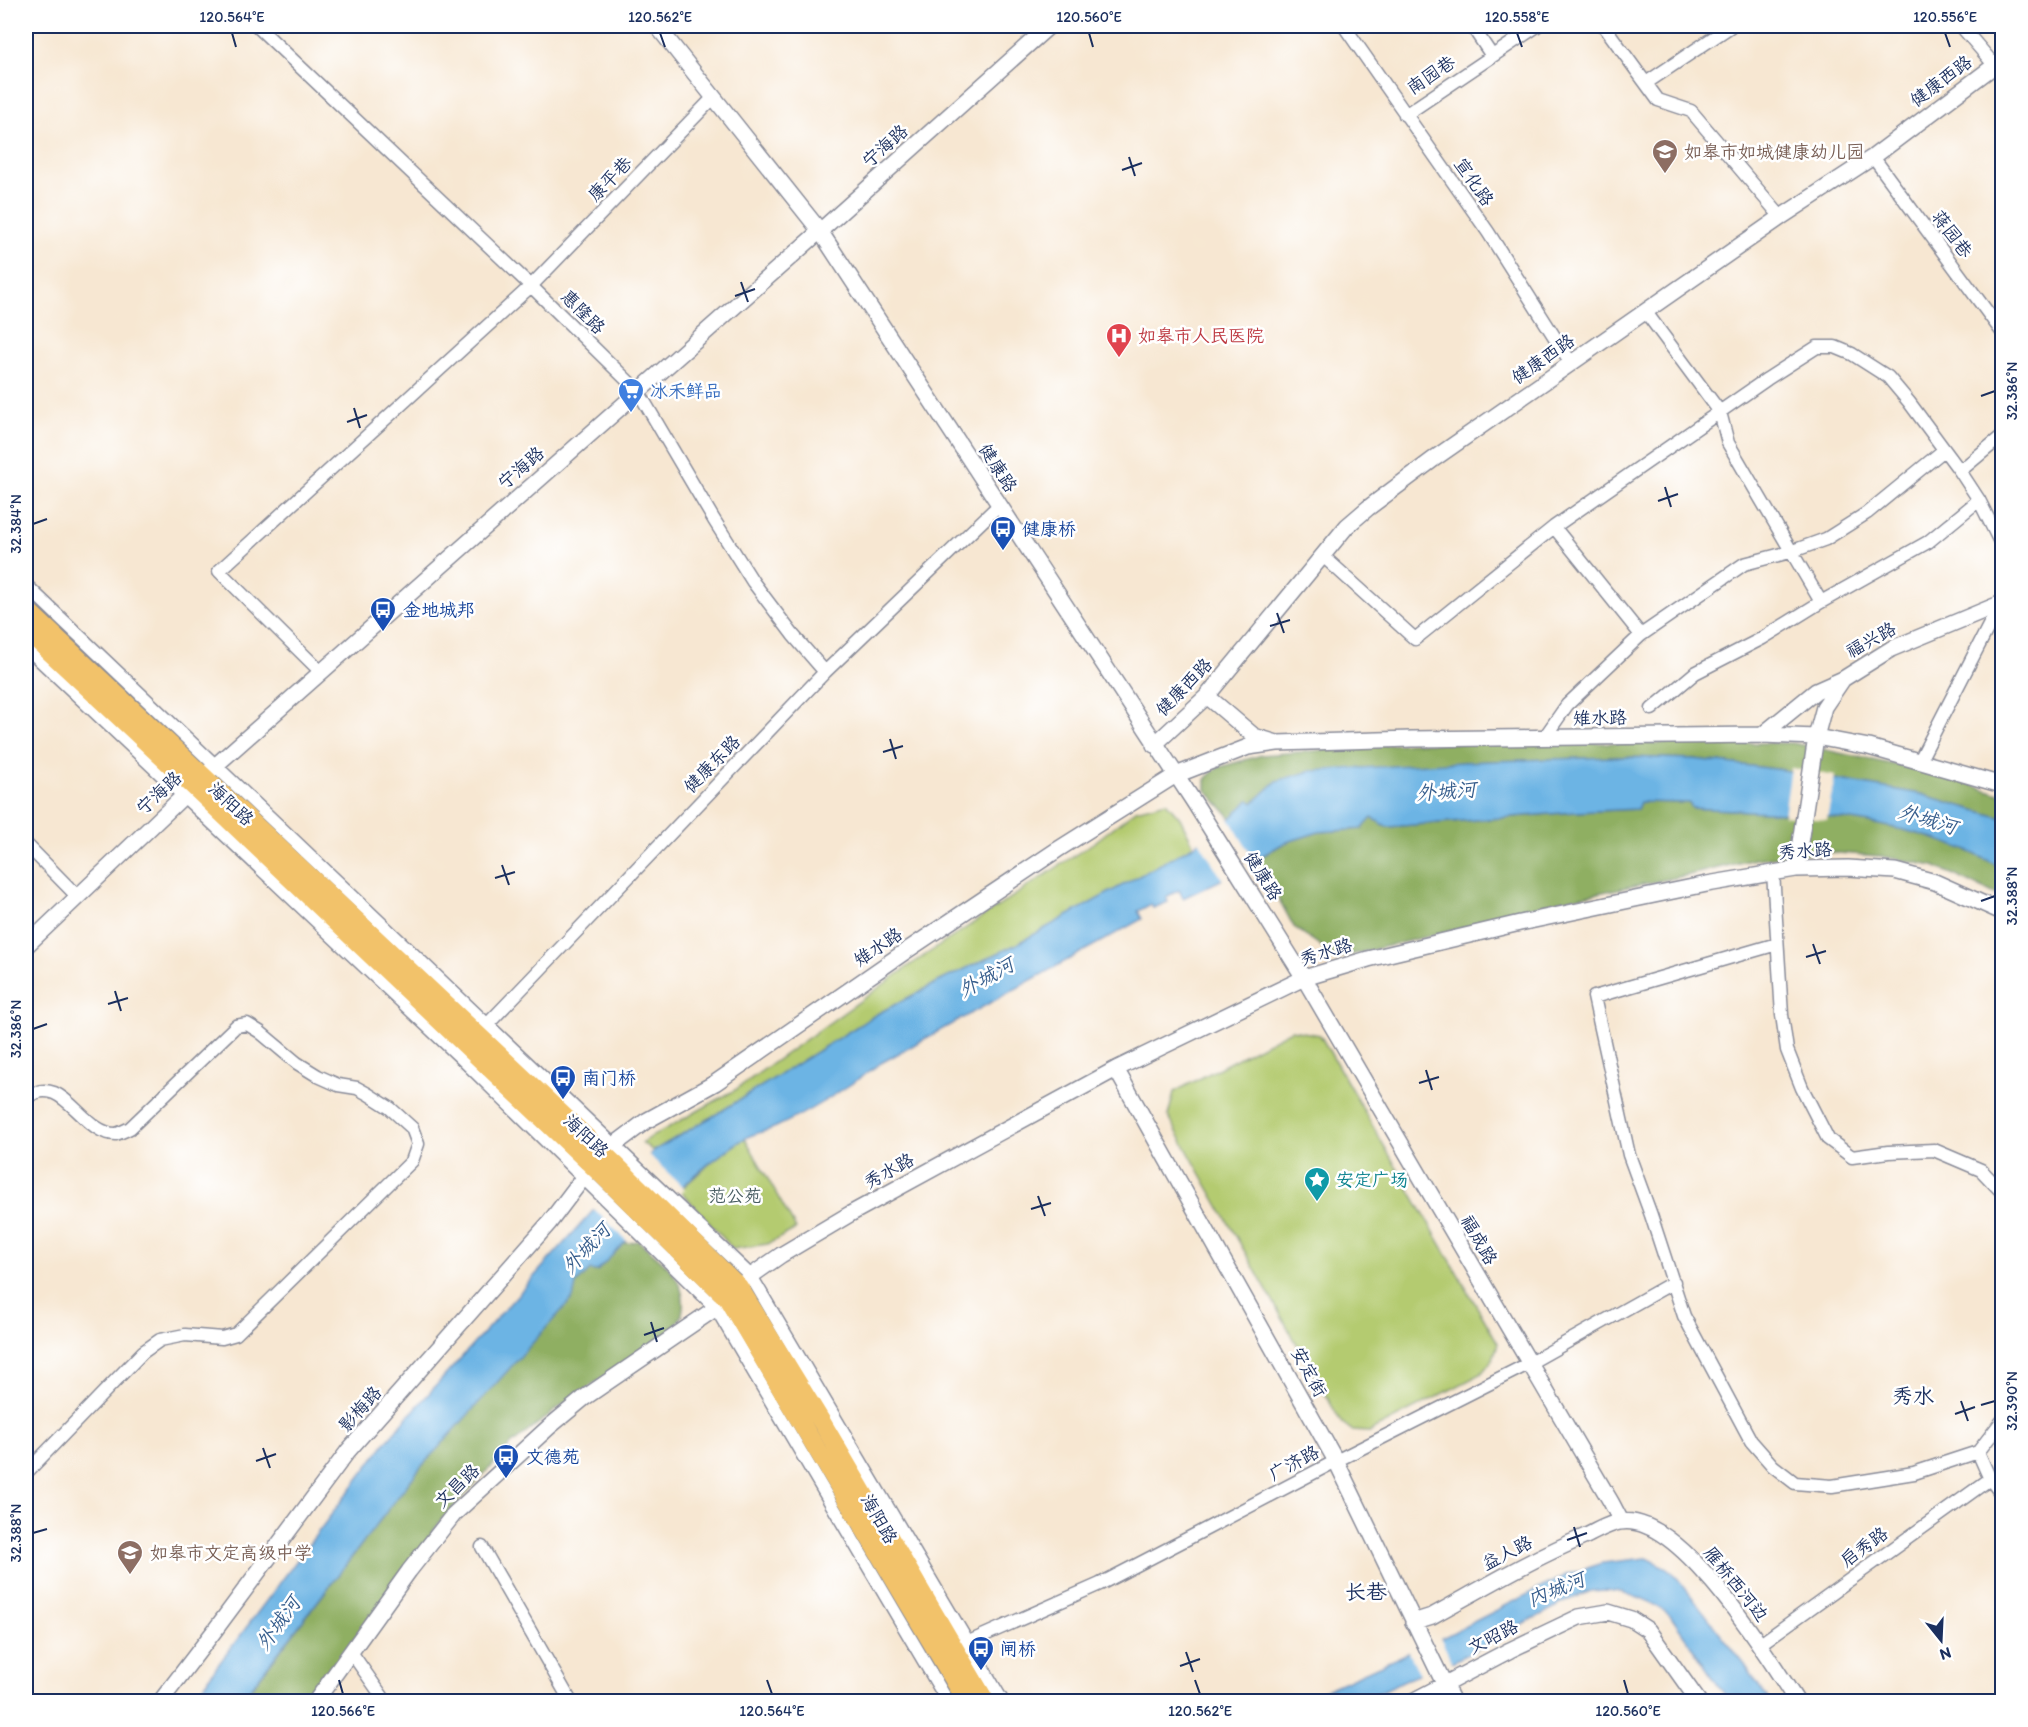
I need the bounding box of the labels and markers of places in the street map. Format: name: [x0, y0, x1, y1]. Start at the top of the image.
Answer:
school or university icon: 如皋市如城健康幼儿园: [1650, 137, 1680, 175]
place label: 如皋市如城健康幼儿园: [1684, 141, 1864, 163]
hospital icon: 如皋市人民医院: [1104, 321, 1134, 359]
place label: 如皋市人民医院: [1138, 325, 1264, 347]
supermarket icon: 冰禾鲜品: [616, 376, 646, 414]
place label: 冰禾鲜品: [650, 380, 722, 402]
bus stop icon: 健康桥: [988, 514, 1018, 552]
place label: 健康桥: [1022, 518, 1076, 540]
bus stop icon: 金地城邦: [368, 595, 398, 633]
place label: 金地城邦: [403, 599, 475, 621]
bus stop icon: 南门桥: [548, 1063, 578, 1101]
place label: 南门桥: [582, 1067, 636, 1089]
place icon: 安定广场: [1302, 1165, 1332, 1203]
place label: 安定广场: [1336, 1169, 1408, 1191]
bus stop icon: 文德苑: [491, 1442, 521, 1480]
place label: 文德苑: [526, 1446, 580, 1468]
school or university icon: 如皋市文定高级中学: [115, 1538, 145, 1576]
place label: 如皋市文定高级中学: [150, 1542, 312, 1564]
bus stop icon: 闸桥: [966, 1634, 996, 1672]
place label: 闸桥: [1000, 1638, 1036, 1660]

